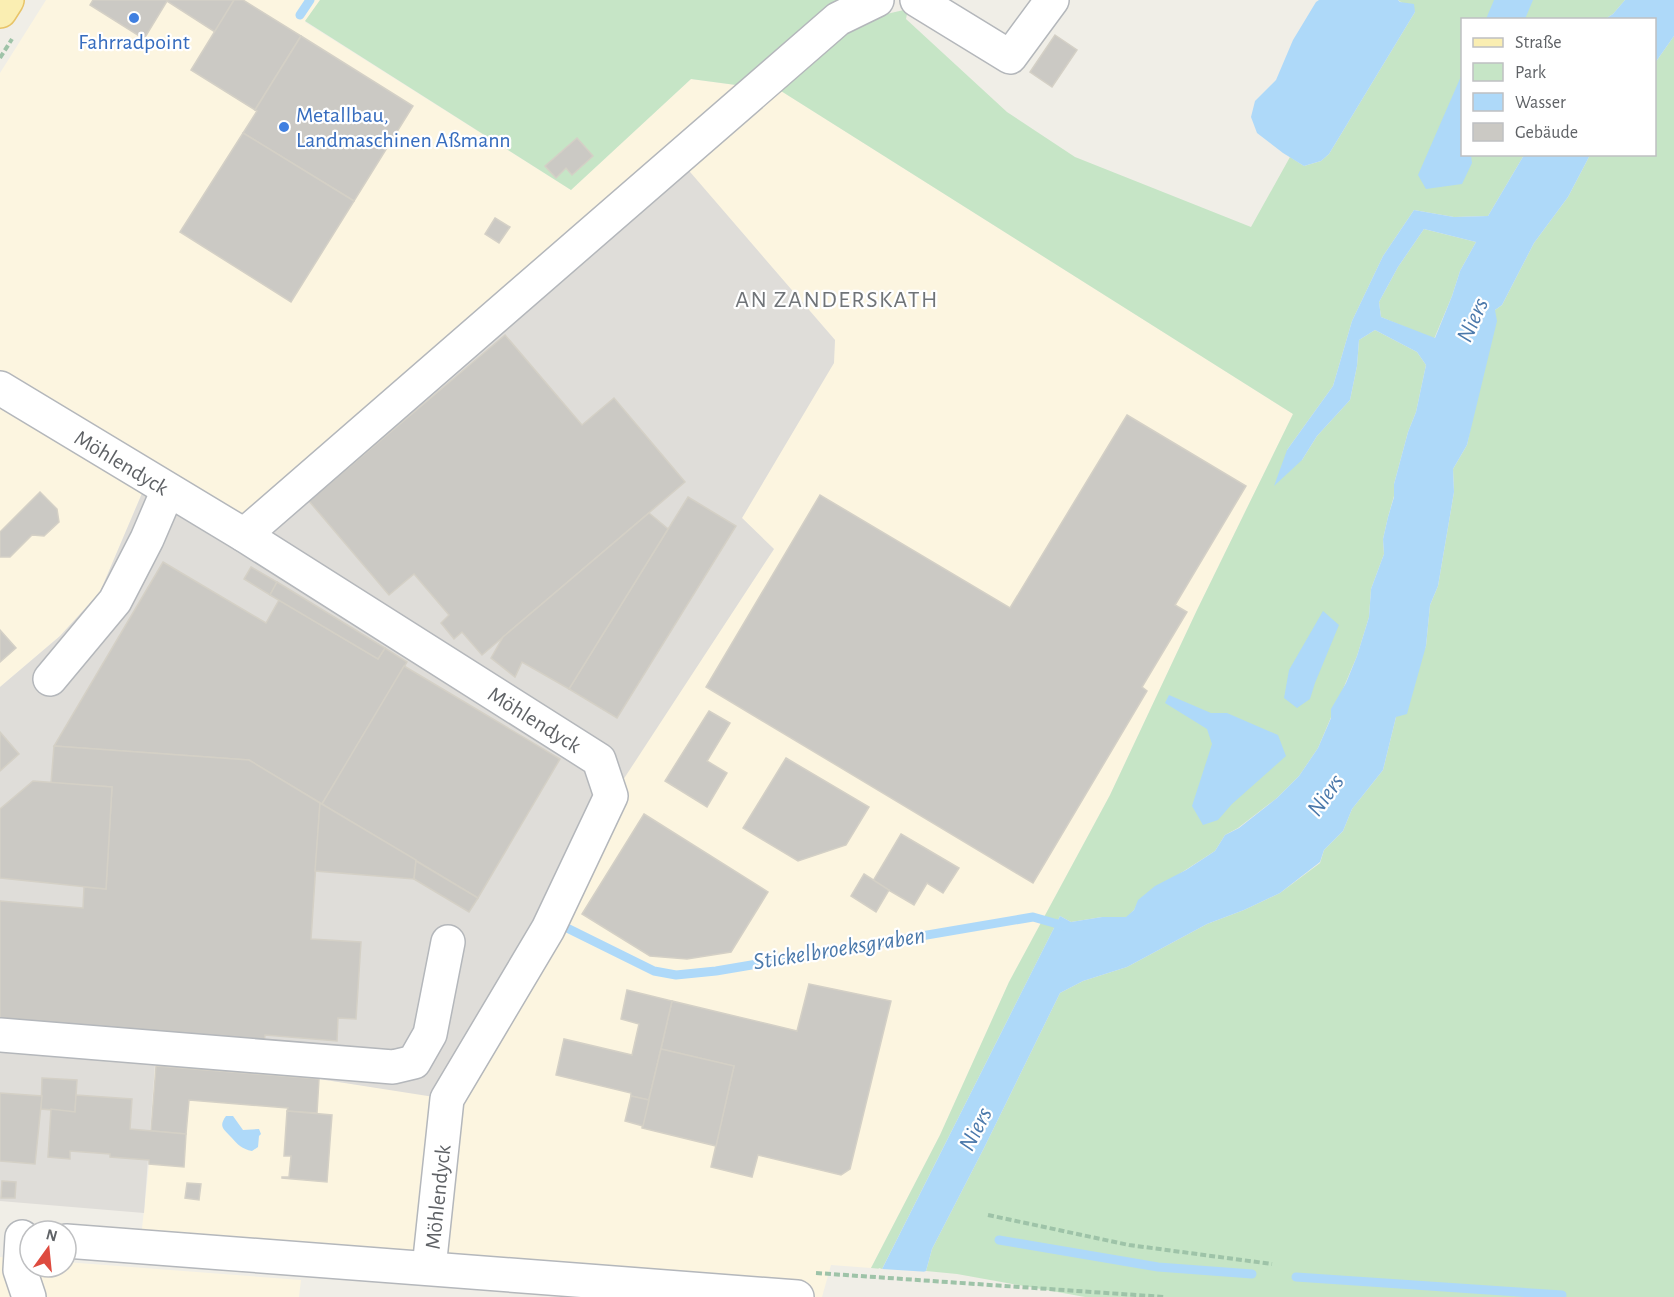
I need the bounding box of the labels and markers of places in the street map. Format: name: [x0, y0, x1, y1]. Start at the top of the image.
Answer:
marker: Fahrradpoint: [127, 11, 141, 25]
place label: Fahrradpoint: [78, 31, 190, 53]
place label: Metallbau, Landmaschinen Aßmann: [296, 104, 511, 151]
marker: Metallbau, Landmaschinen Aßmann: [277, 120, 291, 134]

